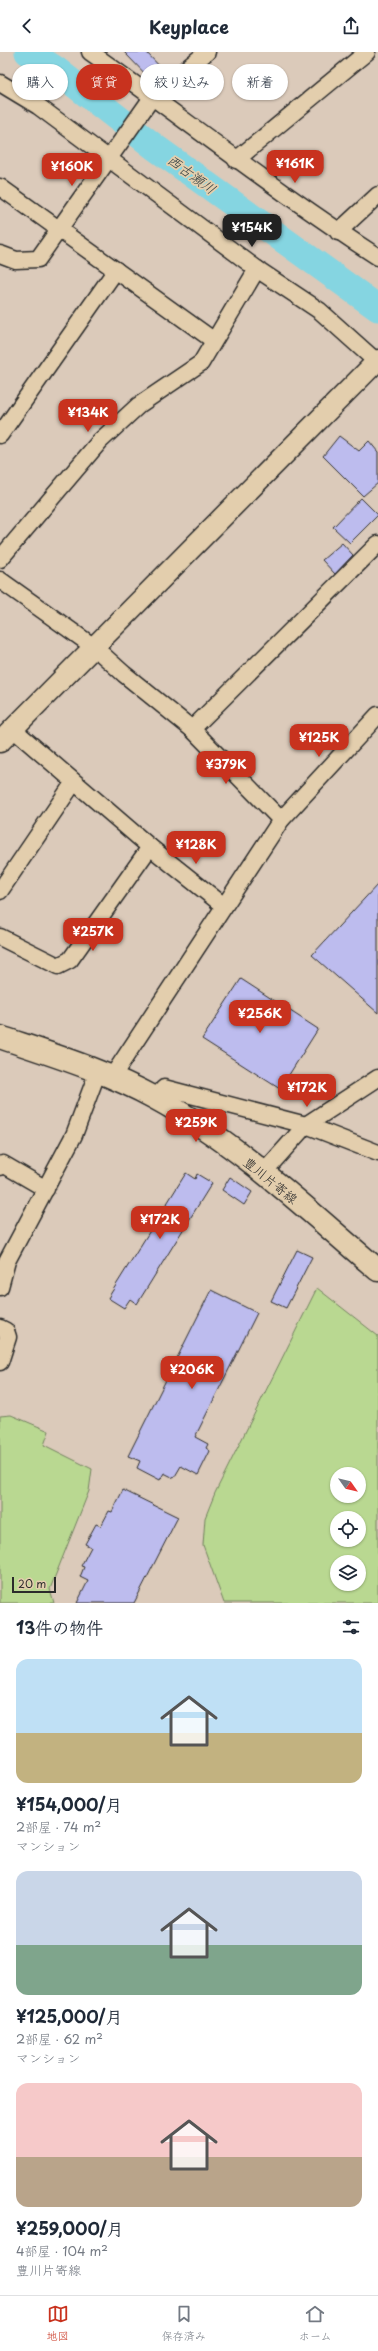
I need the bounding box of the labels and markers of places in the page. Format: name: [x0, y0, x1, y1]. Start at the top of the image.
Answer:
pin: ¥161K: [267, 150, 323, 184]
pin: ¥160K: [44, 153, 100, 187]
pin: ¥154K: [224, 214, 280, 248]
pin: ¥134K: [60, 399, 116, 433]
pin: ¥125K: [291, 724, 347, 758]
pin: ¥379K: [198, 751, 254, 785]
pin: ¥128K: [168, 831, 224, 865]
pin: ¥257K: [65, 918, 121, 952]
pin: ¥256K: [232, 1000, 288, 1034]
pin: ¥172K: [279, 1074, 335, 1108]
pin: ¥259K: [168, 1109, 224, 1143]
pin: ¥172K: [132, 1206, 188, 1240]
pin: ¥206K: [164, 1356, 220, 1390]

